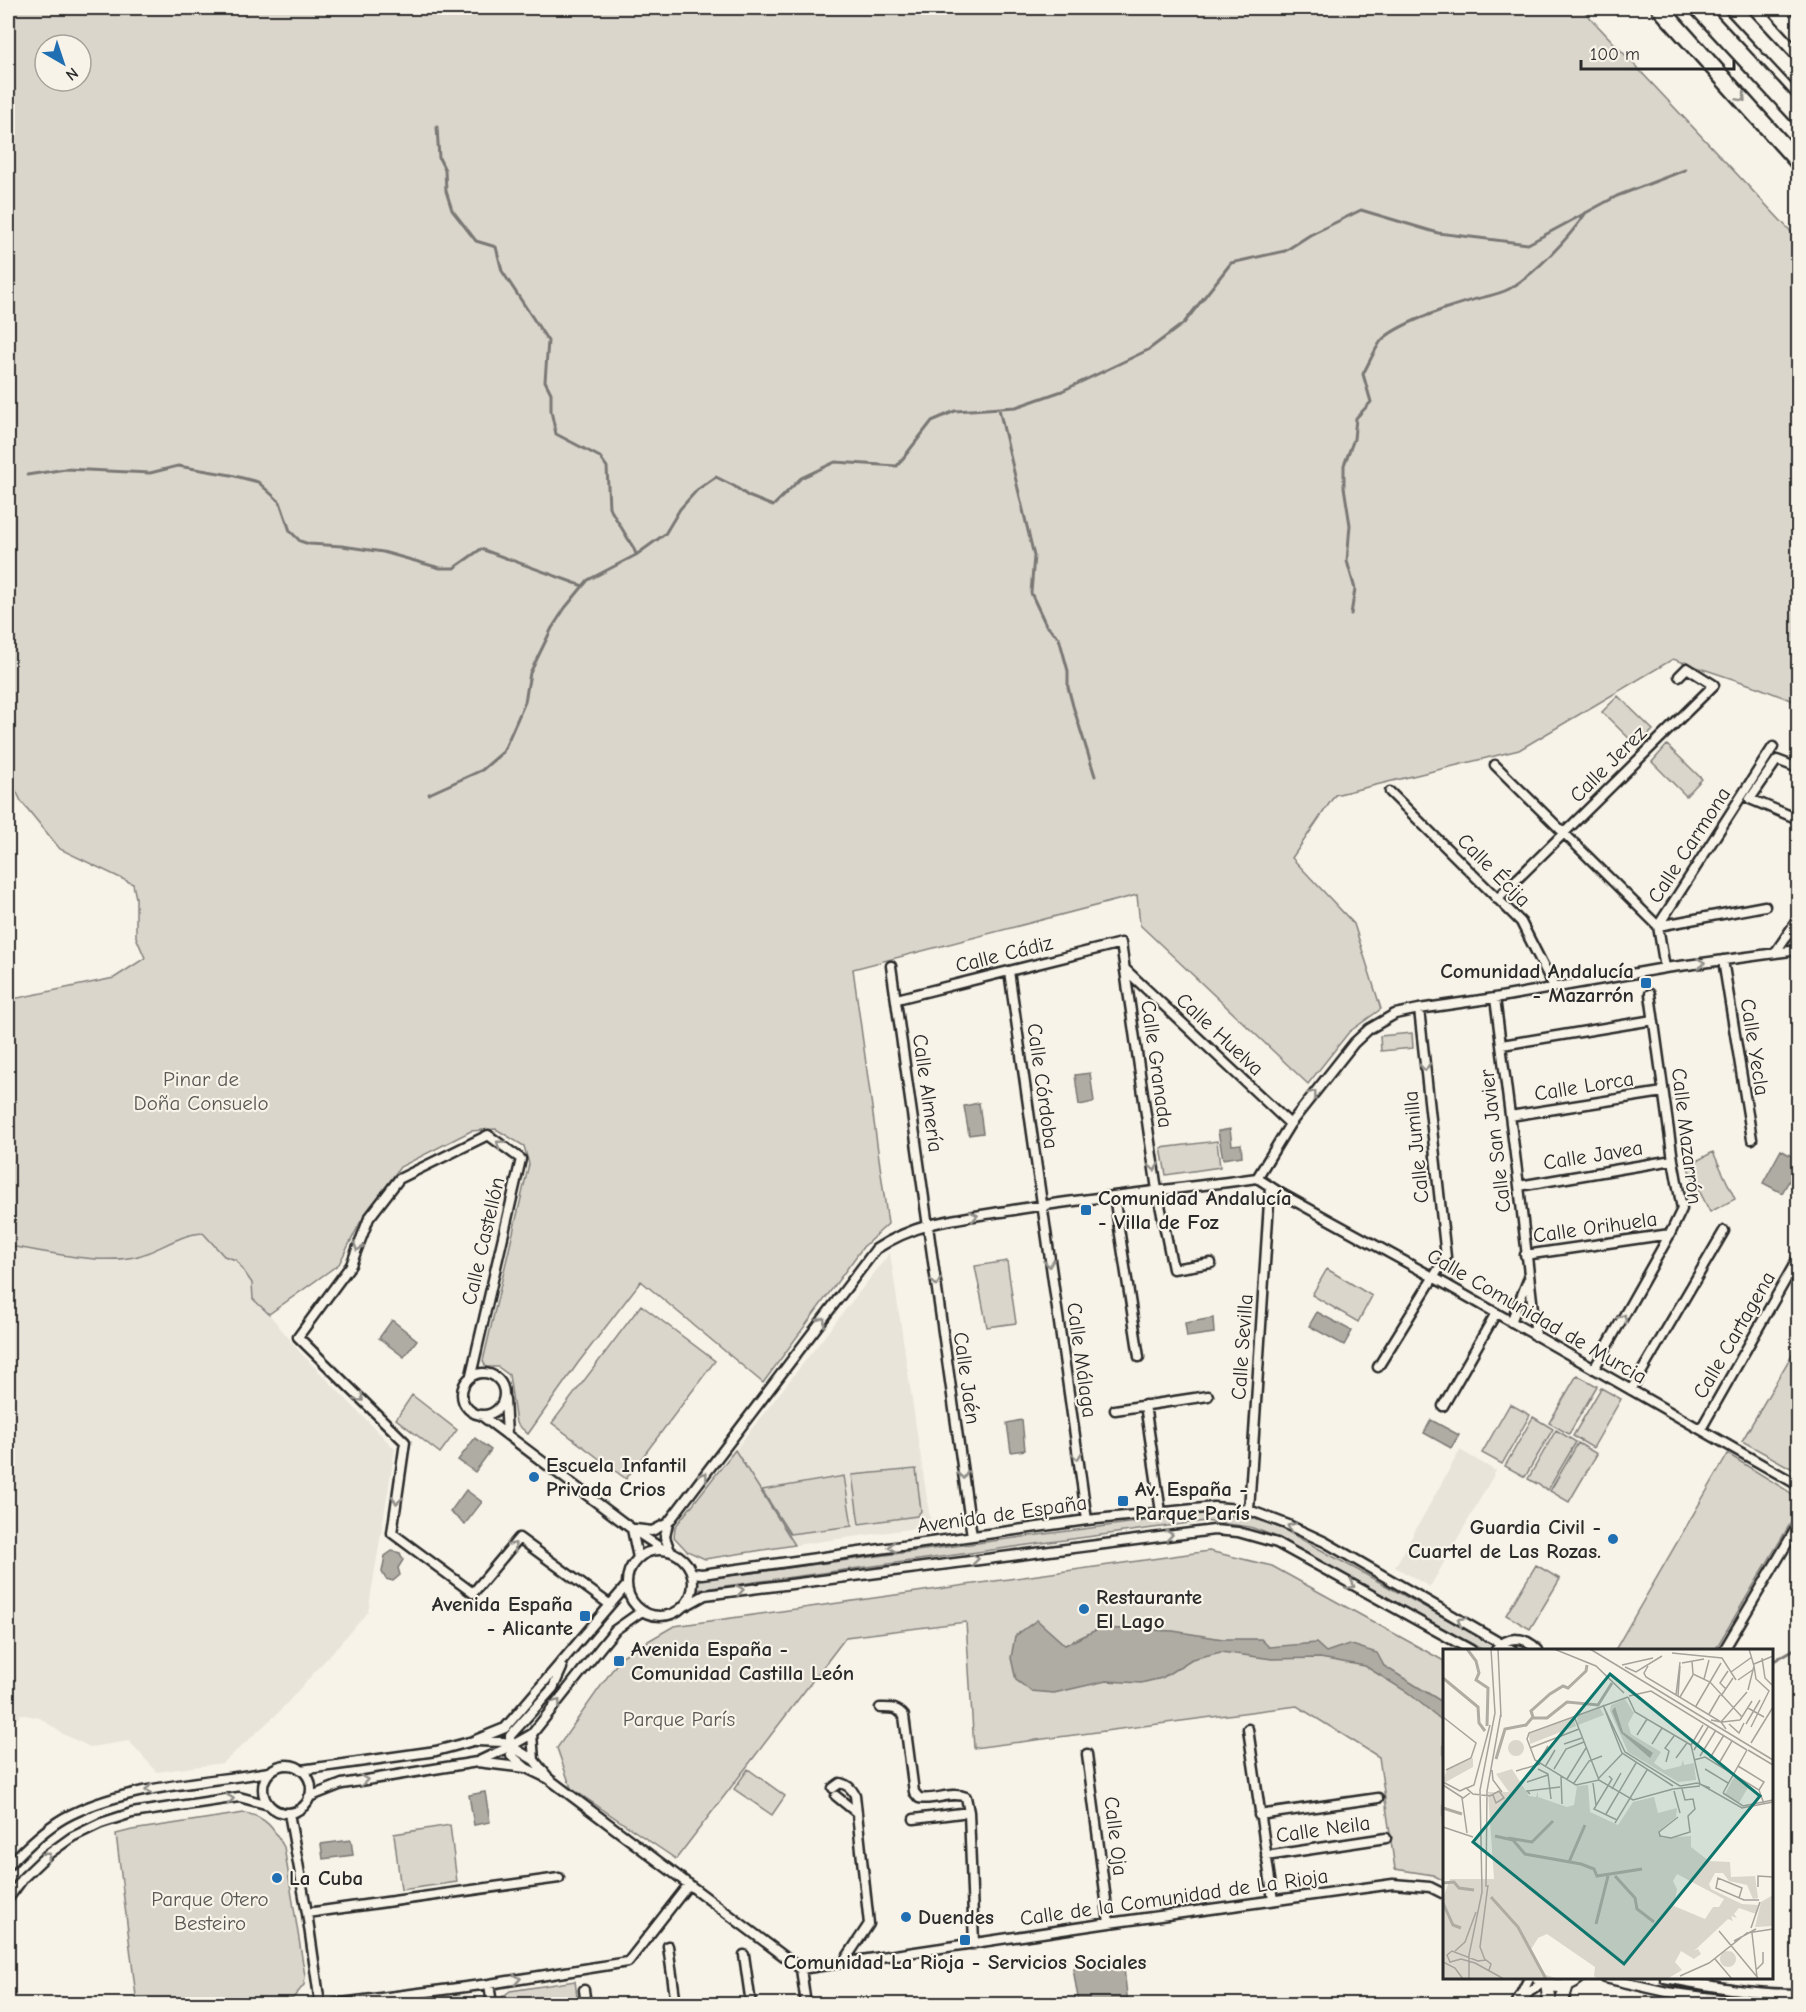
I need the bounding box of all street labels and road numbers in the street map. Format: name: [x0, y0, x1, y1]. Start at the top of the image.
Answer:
street label: Calle Jerez: [1565, 721, 1651, 807]
street label: Calle Carmona: [1643, 782, 1735, 908]
street label: Calle Écija: [1452, 828, 1536, 912]
street label: Calle Cádiz: [953, 930, 1055, 978]
street label: Calle Huelva: [1171, 987, 1269, 1081]
street label: Calle Yecla: [1736, 997, 1774, 1097]
street label: Calle Granada: [1136, 999, 1178, 1129]
street label: Calle Córdoba: [1022, 1022, 1064, 1150]
street label: Calle Almería: [908, 1032, 948, 1154]
street label: Calle Lorca: [1533, 1066, 1635, 1106]
street label: Calle Mazarrón: [1667, 1066, 1707, 1206]
street label: Calle San Javier: [1474, 1067, 1516, 1214]
street label: Calle Jumilla: [1398, 1090, 1434, 1204]
street label: Calle Javea: [1541, 1135, 1645, 1175]
street label: Calle Castellón: [457, 1175, 509, 1307]
street label: Calle Orihuela: [1531, 1206, 1659, 1248]
street label: Calle Comunidad de Murcia: [1423, 1243, 1651, 1389]
street label: Calle Cartagena: [1688, 1267, 1780, 1403]
street label: Calle Sevilla: [1226, 1293, 1258, 1401]
street label: Calle Málaga: [1062, 1301, 1102, 1419]
street label: Calle Jaén: [949, 1330, 985, 1426]
street label: Avenida de España: [916, 1490, 1088, 1538]
street label: Calle Oja: [1099, 1795, 1133, 1877]
street label: Calle Neila: [1274, 1811, 1372, 1847]
street label: Calle de la Comunidad de La Rioja: [1018, 1863, 1330, 1931]

